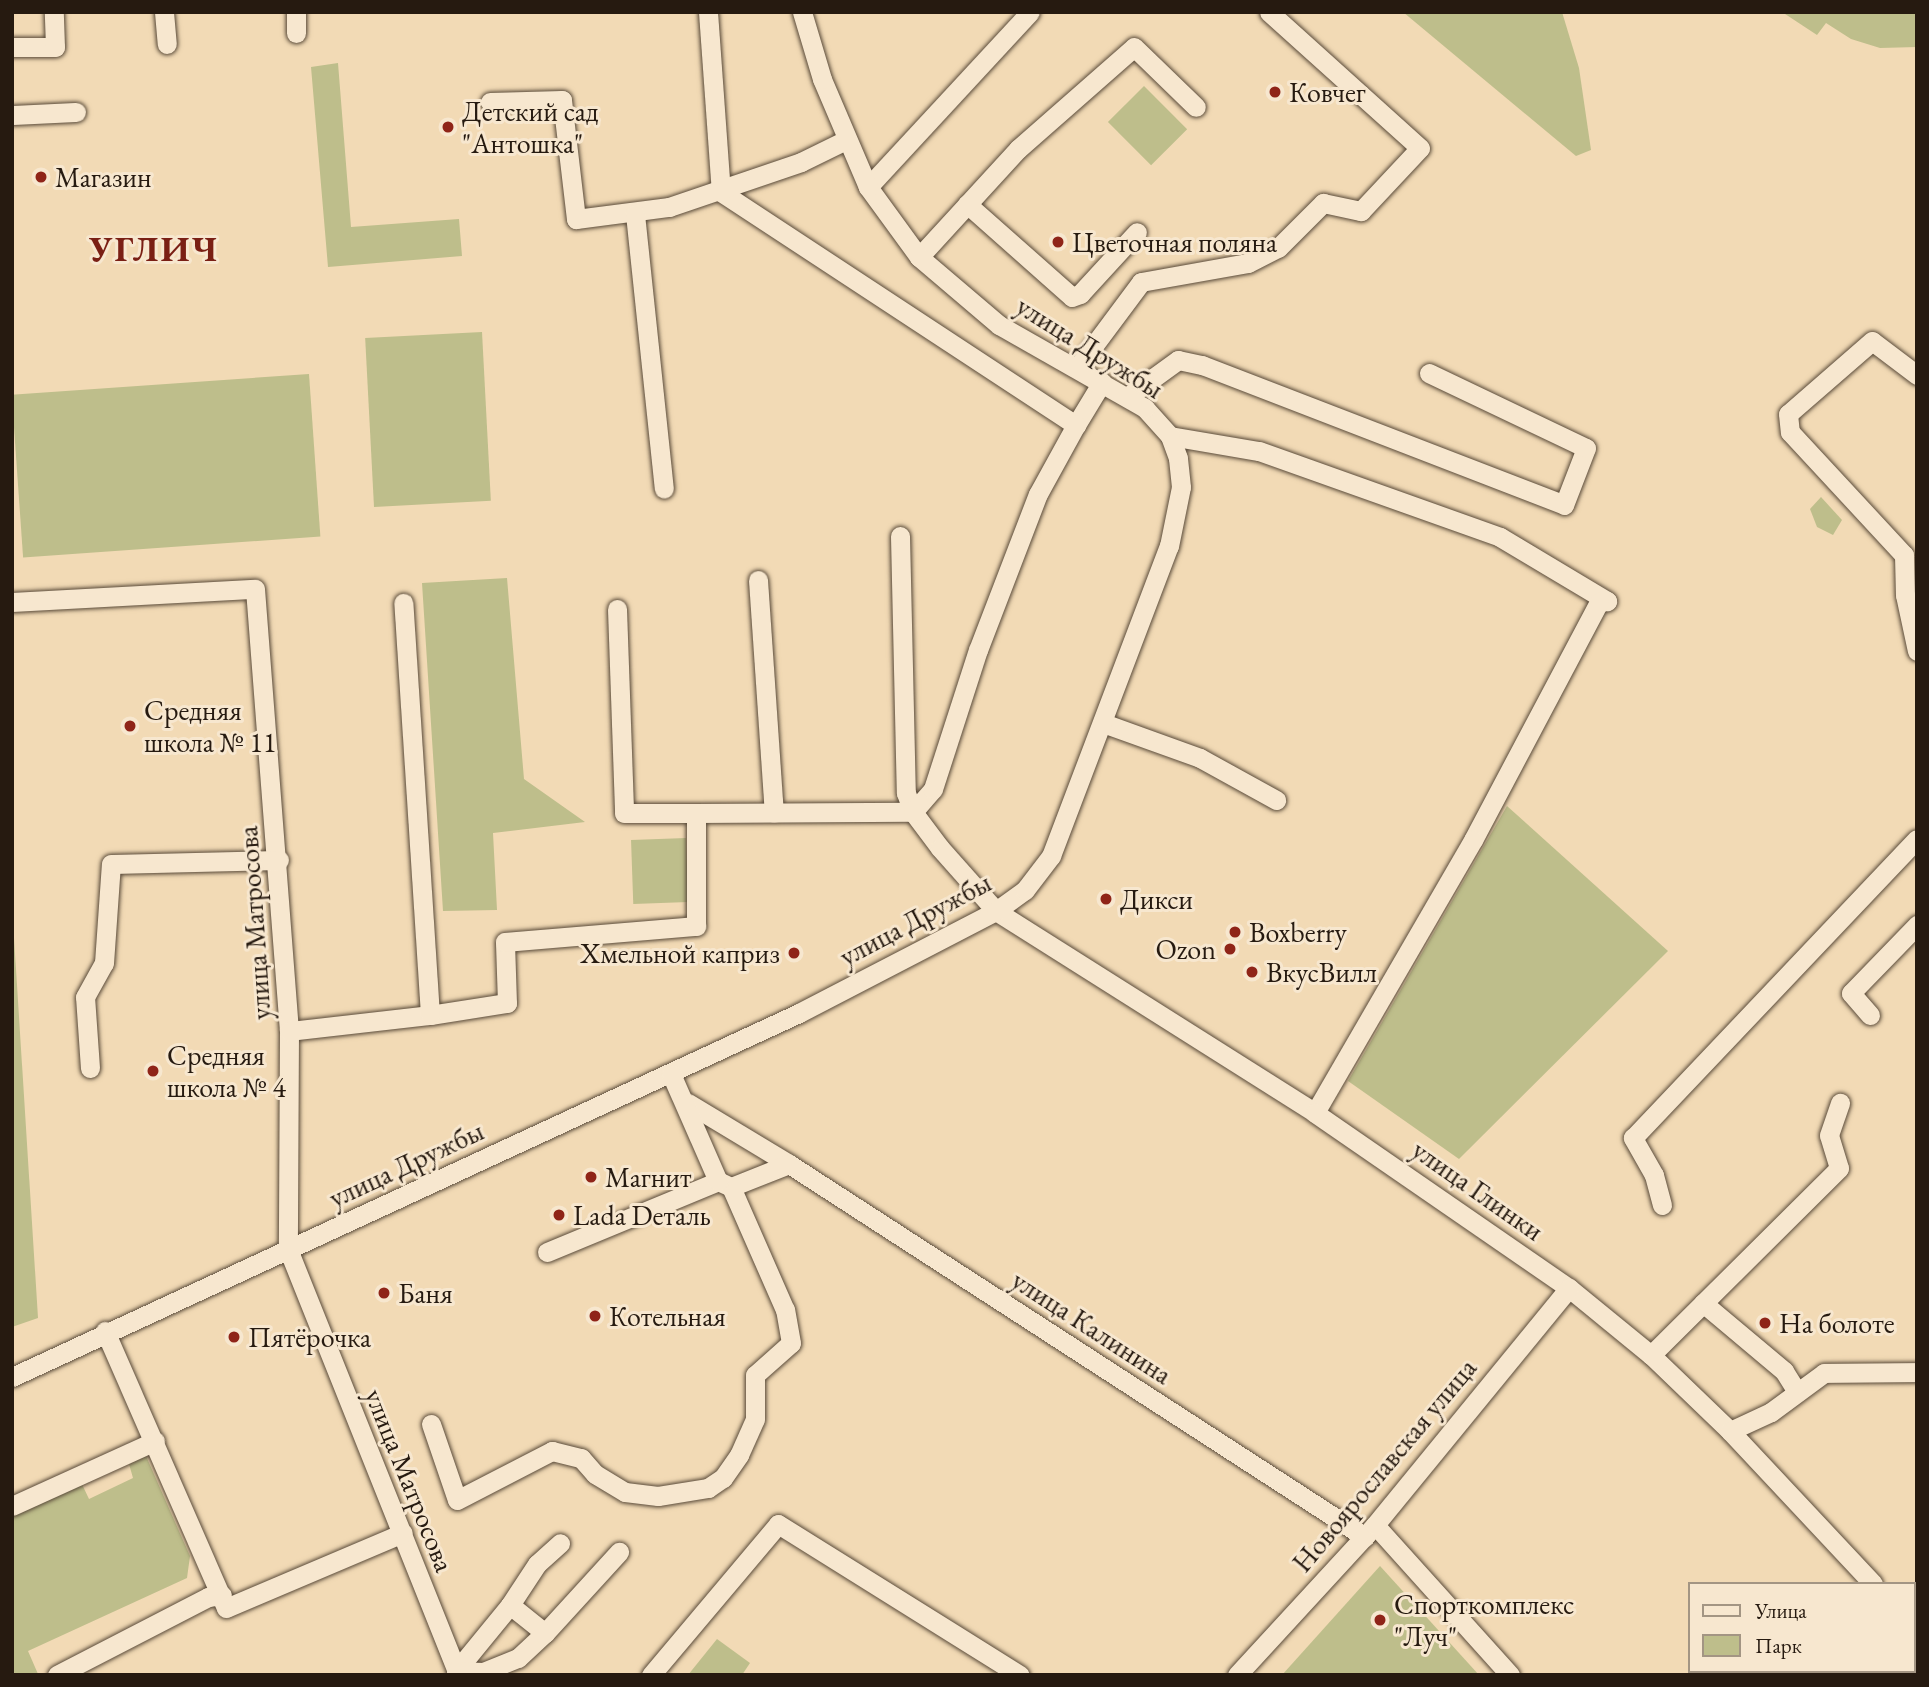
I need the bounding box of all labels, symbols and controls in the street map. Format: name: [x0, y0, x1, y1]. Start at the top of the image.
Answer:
place label: Ковчег: [1289, 75, 1366, 109]
marker: Ковчег: [1267, 84, 1283, 100]
place label: Детский сад "Антошка": [462, 94, 599, 160]
marker: Детский сад "Антошка": [440, 119, 456, 135]
place label: Магазин: [55, 160, 152, 194]
marker: Магазин: [33, 169, 49, 185]
place label: Цветочная поляна: [1072, 225, 1277, 259]
district label: УГЛИЧ: [90, 228, 218, 270]
marker: Цветочная поляна: [1050, 234, 1066, 250]
street label: улица Дружбы: [1010, 289, 1170, 405]
place label: Средняя школа № 11: [144, 693, 276, 759]
marker: Средняя школа № 11: [122, 718, 138, 734]
street label: улица Матросова: [230, 825, 278, 1021]
street label: улица Дружбы: [833, 865, 997, 973]
place label: Дикси: [1120, 882, 1193, 916]
marker: Дикси: [1098, 891, 1114, 907]
place label: Boxberry: [1249, 915, 1347, 949]
marker: Boxberry: [1227, 924, 1243, 940]
place label: Ozon: [1155, 932, 1216, 966]
place label: Хмельной каприз: [580, 936, 780, 970]
marker: Ozon: [1222, 941, 1238, 957]
marker: Хмельной каприз: [786, 945, 802, 961]
place label: ВкусВилл: [1266, 955, 1377, 989]
marker: ВкусВилл: [1244, 964, 1260, 980]
place label: Средняя школа № 4: [167, 1038, 286, 1104]
marker: Средняя школа № 4: [145, 1063, 161, 1079]
street label: улица Дружбы: [323, 1114, 489, 1214]
street label: улица Глинки: [1406, 1132, 1550, 1248]
place label: Магнит: [605, 1160, 692, 1194]
marker: Магнит: [583, 1169, 599, 1185]
place label: Lada Dеталь: [573, 1198, 711, 1232]
marker: Lada Dеталь: [551, 1207, 567, 1223]
street label: улица Калинина: [1006, 1263, 1178, 1391]
place label: Баня: [398, 1276, 453, 1310]
marker: Баня: [376, 1285, 392, 1301]
place label: Котельная: [609, 1299, 726, 1333]
place label: На болоте: [1779, 1306, 1895, 1340]
marker: Котельная: [587, 1308, 603, 1324]
marker: На болоте: [1757, 1315, 1773, 1331]
place label: Пятёрочка: [248, 1320, 371, 1354]
marker: Пятёрочка: [226, 1329, 242, 1345]
street label: Новоярославская улица: [1285, 1351, 1483, 1579]
street label: улица Матросова: [358, 1384, 462, 1576]
legend: [1688, 1582, 1915, 1673]
place label: Спорткомплекс "Луч": [1394, 1587, 1574, 1653]
text: Улица: [1755, 1597, 1807, 1624]
marker: Спорткомплекс "Луч": [1372, 1612, 1388, 1628]
text: Парк: [1755, 1632, 1802, 1659]

